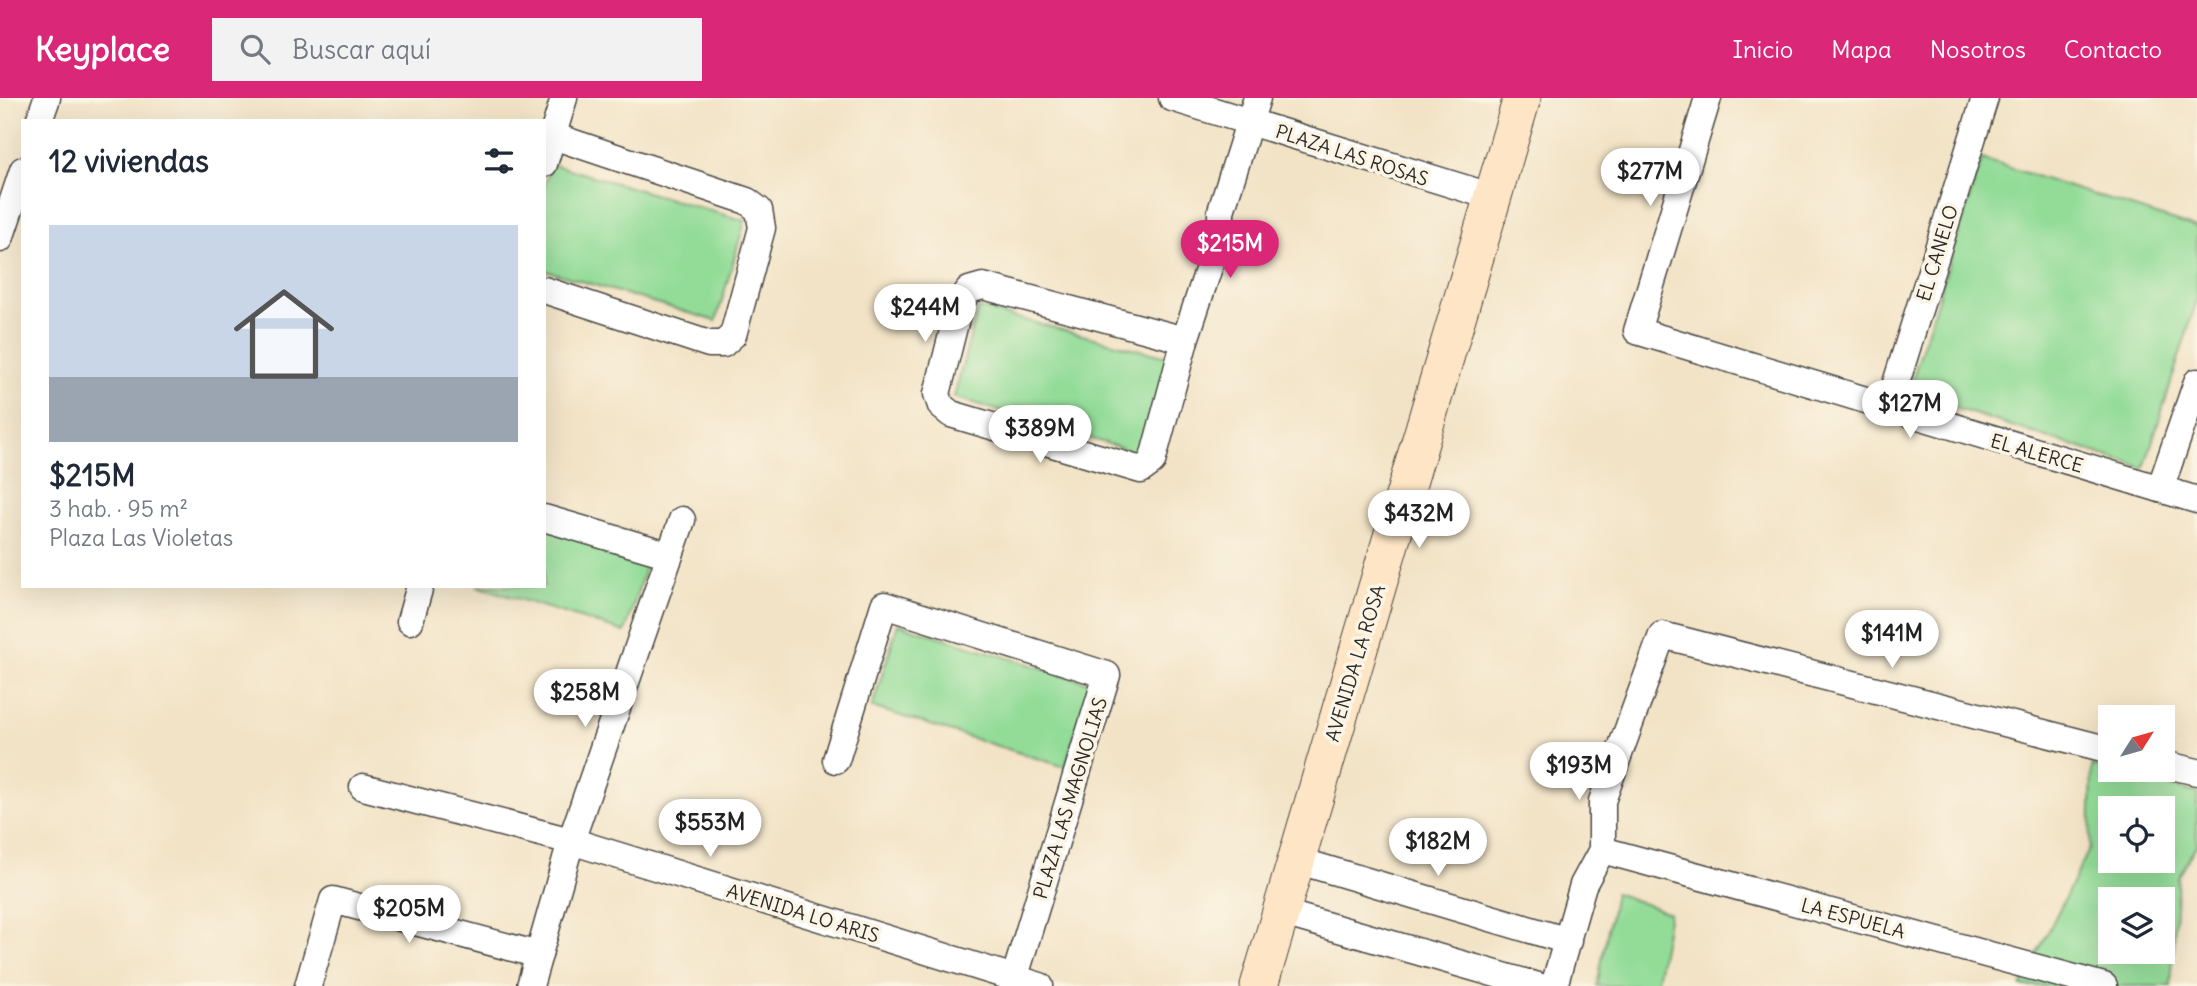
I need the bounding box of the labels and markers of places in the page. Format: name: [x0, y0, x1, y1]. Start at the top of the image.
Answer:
pin: $277M: [1601, 148, 1699, 208]
pin: $215M: [1181, 220, 1279, 280]
pin: $244M: [876, 285, 974, 344]
pin: $127M: [1861, 380, 1959, 440]
pin: $389M: [991, 406, 1089, 465]
pin: $432M: [1370, 490, 1468, 550]
pin: $141M: [1843, 610, 1941, 670]
pin: $258M: [536, 670, 634, 729]
pin: $193M: [1530, 742, 1628, 802]
pin: $553M: [661, 800, 759, 859]
pin: $182M: [1389, 818, 1487, 878]
pin: $205M: [360, 886, 458, 945]

